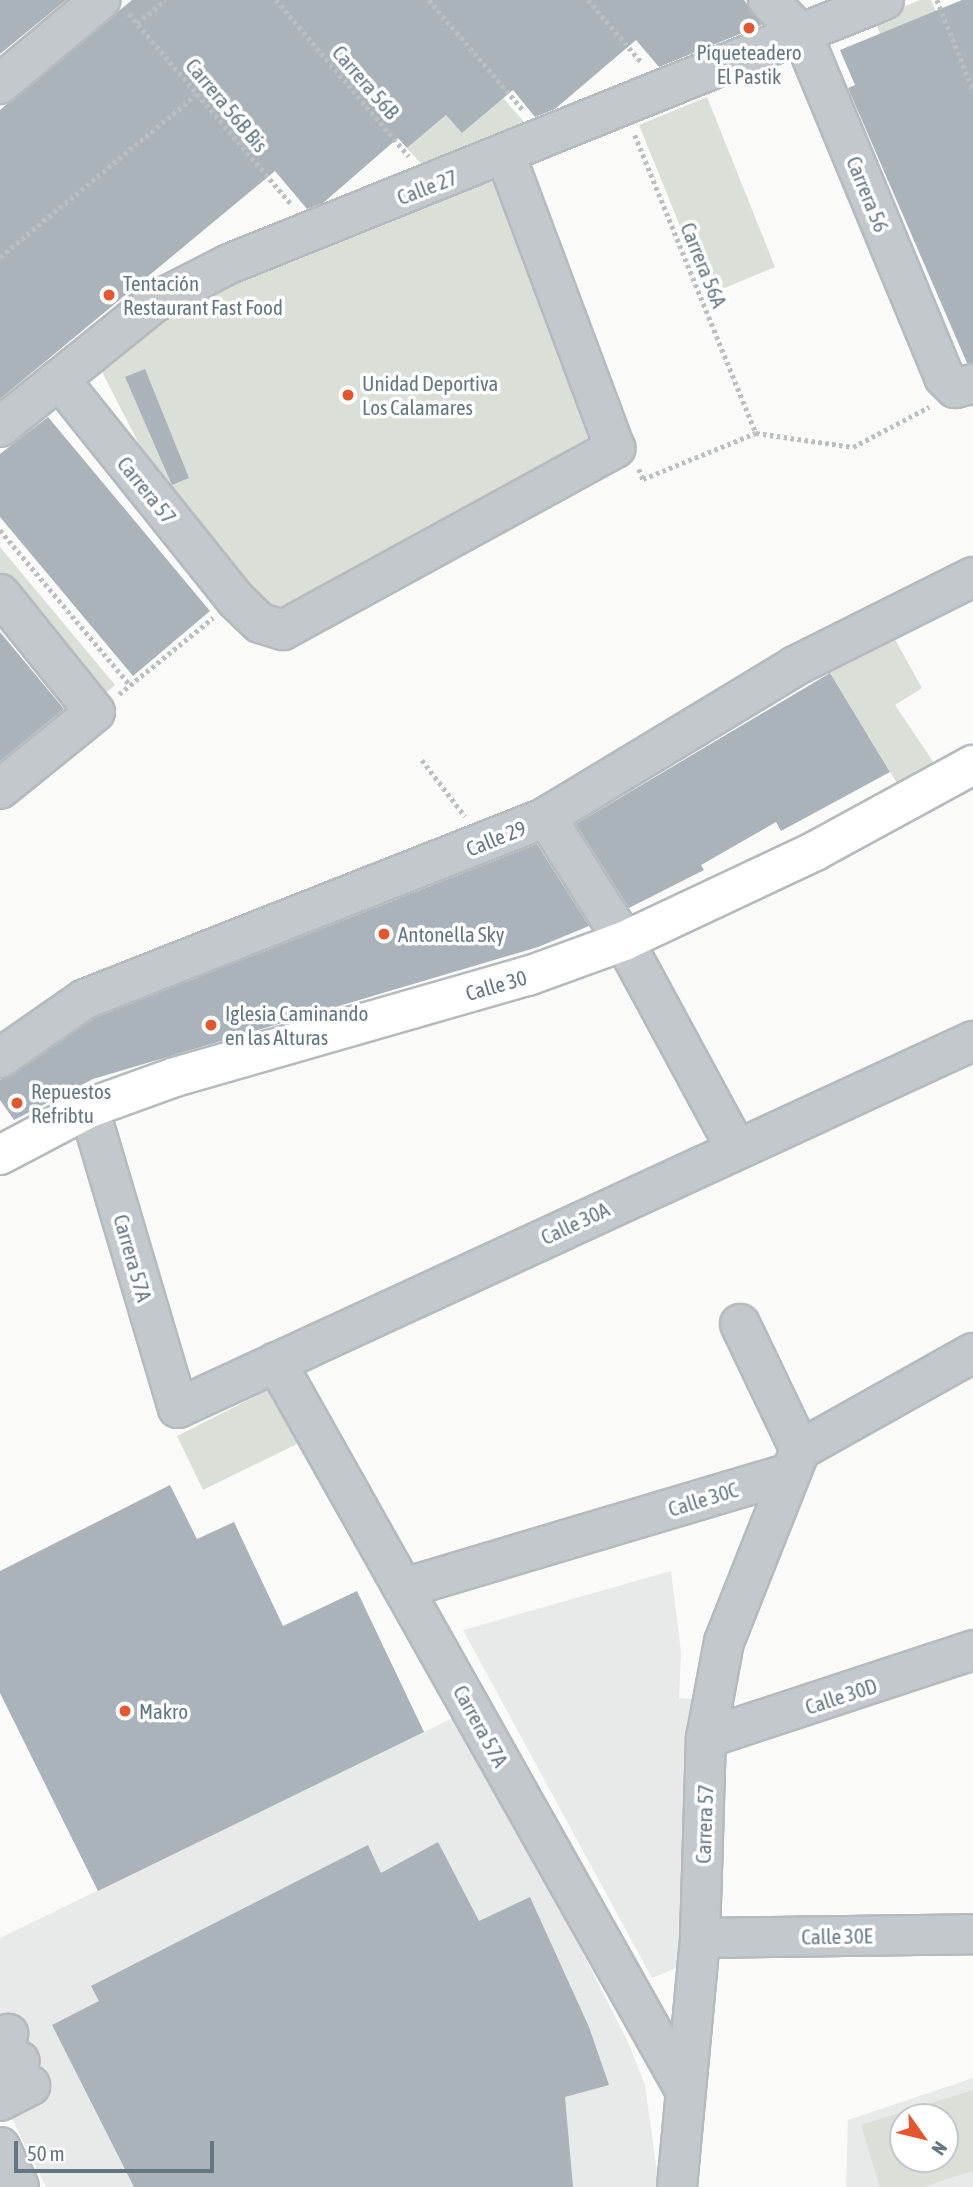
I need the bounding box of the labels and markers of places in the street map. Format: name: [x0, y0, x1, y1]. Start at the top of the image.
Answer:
marker: Piqueteadero El Pastik: [741, 20, 757, 36]
place label: Piqueteadero El Pastik: [696, 39, 802, 89]
place label: Tentación Restaurant Fast Food: [123, 270, 283, 320]
marker: Tentación Restaurant Fast Food: [101, 287, 117, 303]
place label: Unidad Deportiva Los Calamares: [362, 370, 498, 420]
marker: Unidad Deportiva Los Calamares: [340, 387, 356, 403]
place label: Antonella Sky: [398, 921, 504, 947]
marker: Antonella Sky: [376, 926, 392, 942]
place label: Iglesia Caminando en las Alturas: [225, 1000, 368, 1050]
marker: Iglesia Caminando en las Alturas: [203, 1017, 219, 1033]
place label: Repuestos Refribtu: [31, 1078, 111, 1128]
marker: Repuestos Refribtu: [9, 1095, 25, 1111]
place label: Makro: [139, 1698, 188, 1724]
marker: Makro: [117, 1703, 133, 1719]

